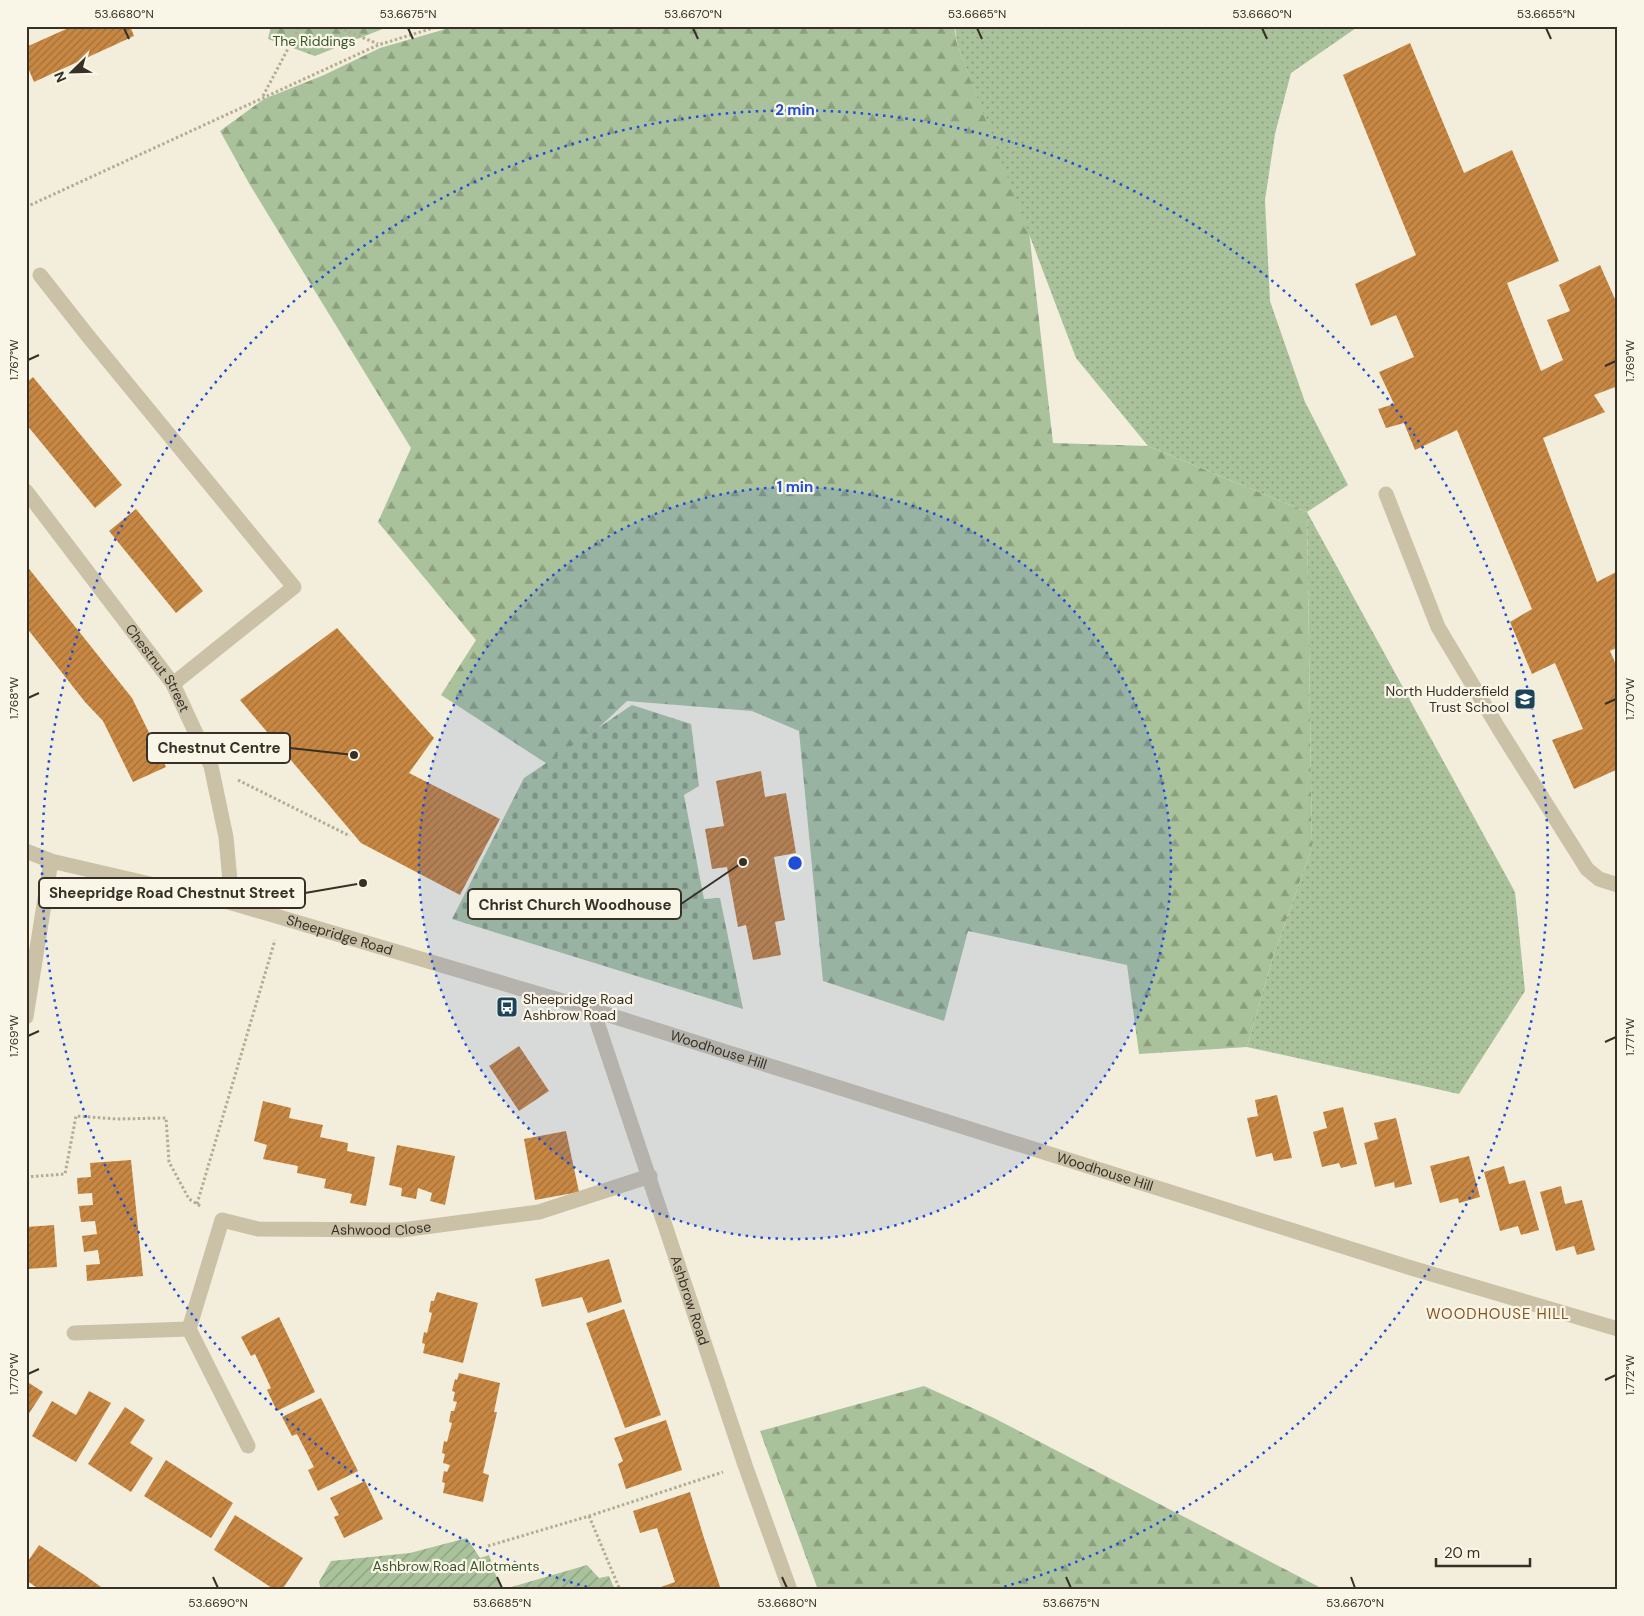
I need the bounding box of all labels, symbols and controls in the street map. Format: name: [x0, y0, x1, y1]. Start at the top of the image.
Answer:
text: 53.6680°N: [94, 6, 154, 22]
text: 53.6675°N: [380, 6, 436, 22]
text: 53.6670°N: [664, 6, 722, 22]
text: 53.6665°N: [948, 6, 1006, 22]
text: 53.6660°N: [1232, 6, 1292, 22]
text: 53.6655°N: [1517, 6, 1575, 22]
park label: The Riddings: [272, 32, 356, 50]
north arrow: [48, 48, 98, 98]
text: N: [50, 69, 70, 85]
text: 2 min: [775, 100, 815, 120]
text: 1.767°W: [6, 339, 22, 381]
text: 1.769°W: [1622, 339, 1638, 382]
text: 1 min: [777, 477, 813, 497]
street label: Chestnut Street: [121, 620, 194, 715]
text: 1.768°W: [6, 676, 22, 719]
text: 1.770°W: [1622, 677, 1638, 720]
place label: North Huddersfield Trust School: [1386, 682, 1509, 716]
school or university icon: North Huddersfield Trust School: [1513, 687, 1537, 711]
callout: Chestnut Centre: [147, 733, 290, 763]
text: Chestnut Centre: [157, 738, 281, 758]
centre of rings: [786, 854, 804, 872]
callout: Sheepridge Road Chestnut Street: [39, 878, 305, 908]
text: Sheepridge Road Chestnut Street: [49, 883, 295, 903]
callout: Christ Church Woodhouse: [468, 889, 681, 919]
text: Christ Church Woodhouse: [478, 895, 672, 915]
street label: Sheepridge Road: [284, 911, 395, 959]
place label: Sheepridge Road Ashbrow Road: [523, 990, 633, 1024]
bus stop icon: Sheepridge Road Ashbrow Road: [495, 995, 519, 1019]
text: 1.769°W: [6, 1014, 22, 1057]
text: 1.771°W: [1622, 1018, 1638, 1056]
street label: Woodhouse Hill: [668, 1026, 769, 1073]
street label: Woodhouse Hill: [1054, 1148, 1156, 1195]
street label: Ashwood Close: [331, 1217, 432, 1239]
street label: Ashbrow Road: [667, 1253, 713, 1347]
district label: WOODHOUSE HILL: [1426, 1304, 1570, 1324]
text: 1.770°W: [6, 1352, 22, 1395]
text: 1.772°W: [1622, 1354, 1638, 1395]
scale bar: [1436, 1536, 1530, 1568]
text: 20 m: [1444, 1543, 1480, 1563]
park label: Ashbrow Road Allotments: [373, 1557, 539, 1575]
text: 53.6690°N: [188, 1595, 248, 1611]
text: 53.6685°N: [473, 1595, 531, 1611]
text: 53.6680°N: [757, 1595, 817, 1611]
text: 53.6675°N: [1043, 1595, 1099, 1611]
text: 53.6670°N: [1326, 1595, 1384, 1611]

